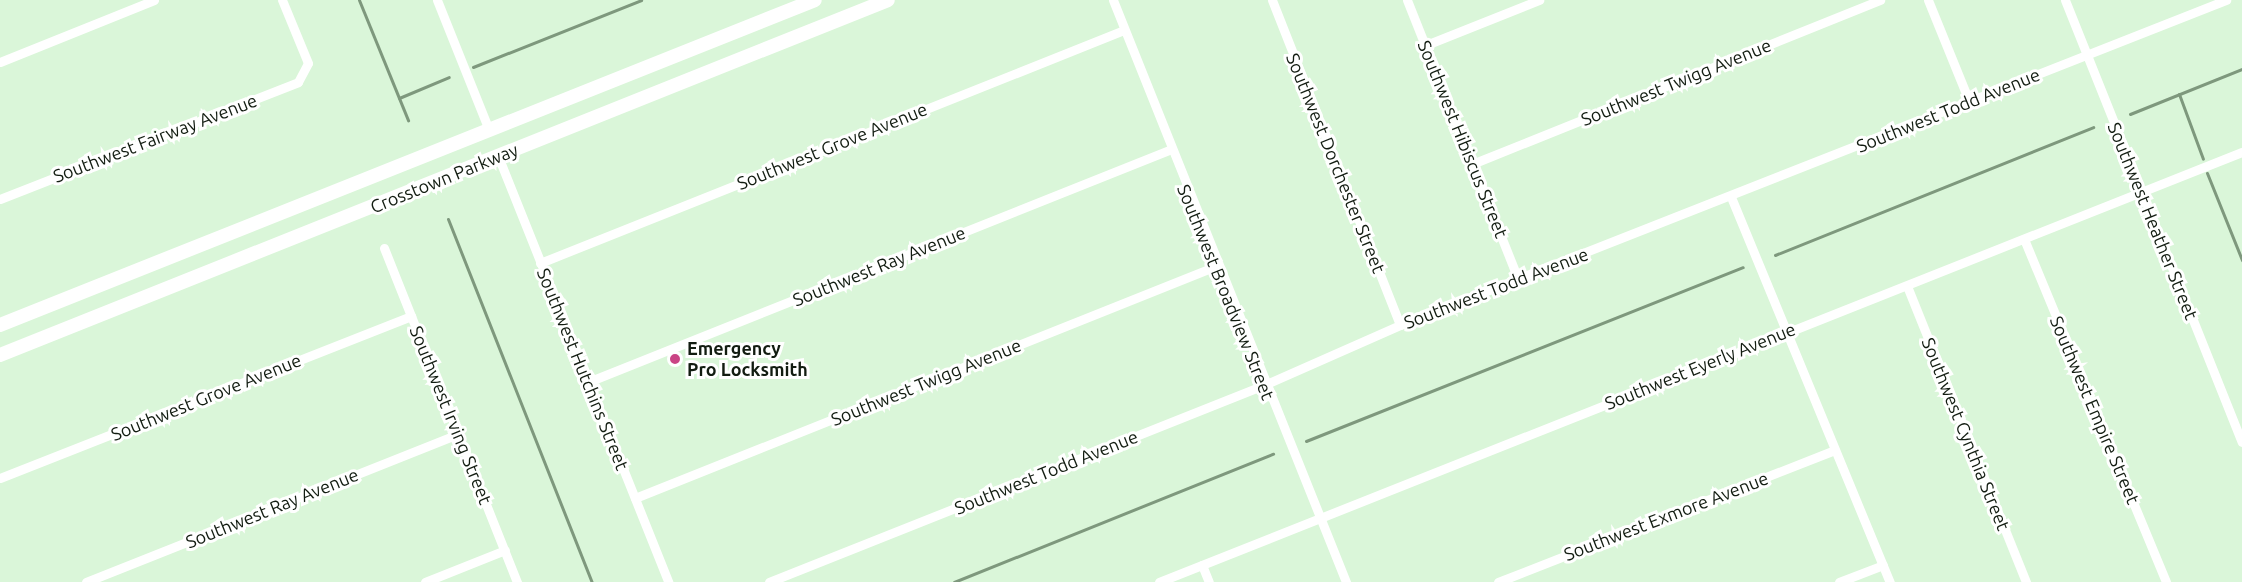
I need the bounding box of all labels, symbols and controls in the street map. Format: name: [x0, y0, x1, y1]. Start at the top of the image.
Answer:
street label: Southwest Twigg Avenue: [1578, 34, 1774, 130]
street label: Southwest Hibiscus Street: [1413, 37, 1513, 241]
street label: Southwest Dorchester Street: [1282, 50, 1390, 276]
street label: Southwest Todd Avenue: [1853, 63, 2043, 157]
street label: Southwest Fairway Avenue: [50, 89, 260, 187]
street label: Southwest Grove Avenue: [734, 98, 930, 194]
street label: Southwest Heather Street: [2104, 119, 2202, 323]
street label: Crosstown Parkway: [367, 138, 521, 218]
street label: Southwest Broadview Street: [1173, 181, 1279, 403]
street label: Southwest Ray Avenue: [790, 221, 968, 311]
street label: Southwest Todd Avenue: [1401, 243, 1591, 333]
street label: Southwest Hutchins Street: [533, 265, 633, 473]
street label: Southwest Empire Street: [2046, 313, 2144, 507]
street label: Southwest Eyerly Avenue: [1601, 318, 1799, 414]
street label: Southwest Irving Street: [405, 323, 497, 507]
street label: Southwest Twigg Avenue: [828, 334, 1024, 430]
street label: Southwest Cynthia Street: [1917, 335, 2015, 533]
place label: Emergency Pro Locksmith: [687, 338, 808, 380]
street label: Southwest Grove Avenue: [108, 349, 304, 445]
marker: Emergency Pro Locksmith: [668, 352, 682, 366]
street label: Southwest Todd Avenue: [951, 425, 1141, 519]
street label: Southwest Ray Avenue: [183, 463, 361, 553]
street label: Southwest Exmore Avenue: [1561, 467, 1771, 565]

